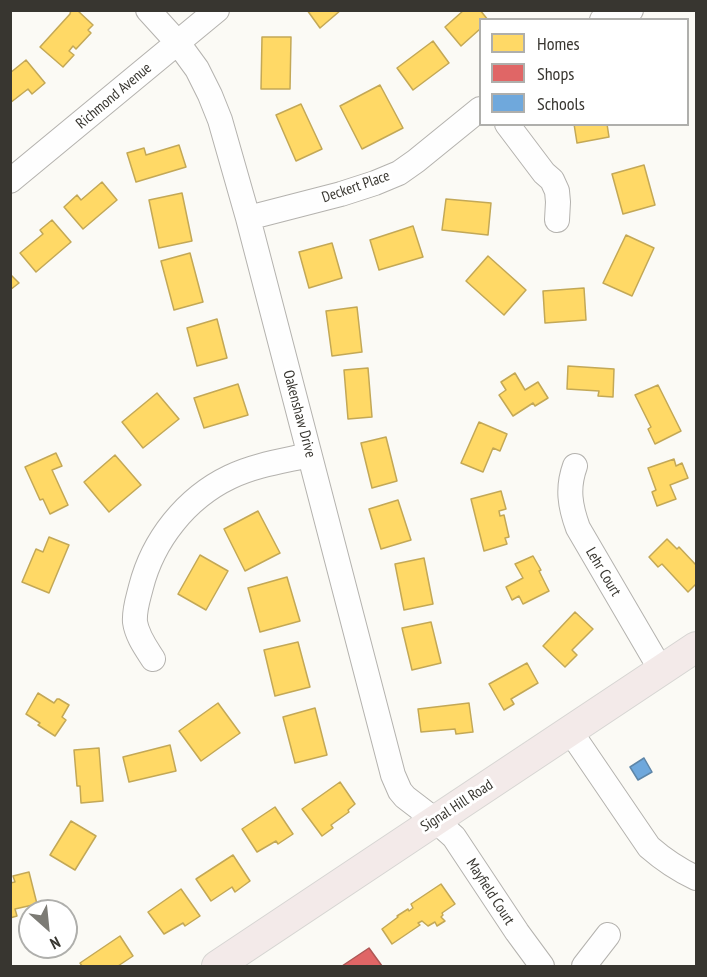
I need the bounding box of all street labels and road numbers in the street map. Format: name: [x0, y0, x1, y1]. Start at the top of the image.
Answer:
street label: Richmond Avenue: [73, 59, 155, 133]
street label: Deckert Place: [320, 167, 392, 207]
street label: Oakenshaw Drive: [279, 368, 319, 460]
street label: Lehr Court: [581, 544, 625, 600]
street label: Signal Hill Road: [418, 776, 496, 836]
street label: Mayfield Court: [462, 856, 518, 928]

